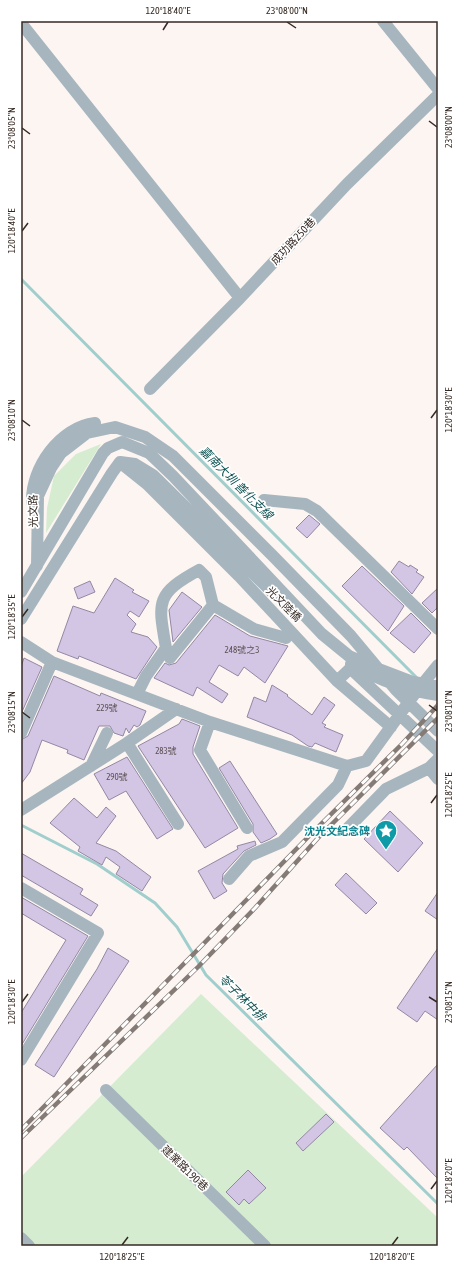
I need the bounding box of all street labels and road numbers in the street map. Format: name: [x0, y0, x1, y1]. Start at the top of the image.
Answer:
street label: 成功路250巷: [268, 215, 318, 267]
street label: 光文路: [27, 494, 39, 528]
street label: 光文陸橋: [264, 584, 304, 624]
street label: 建業路190巷: [159, 1143, 211, 1193]

